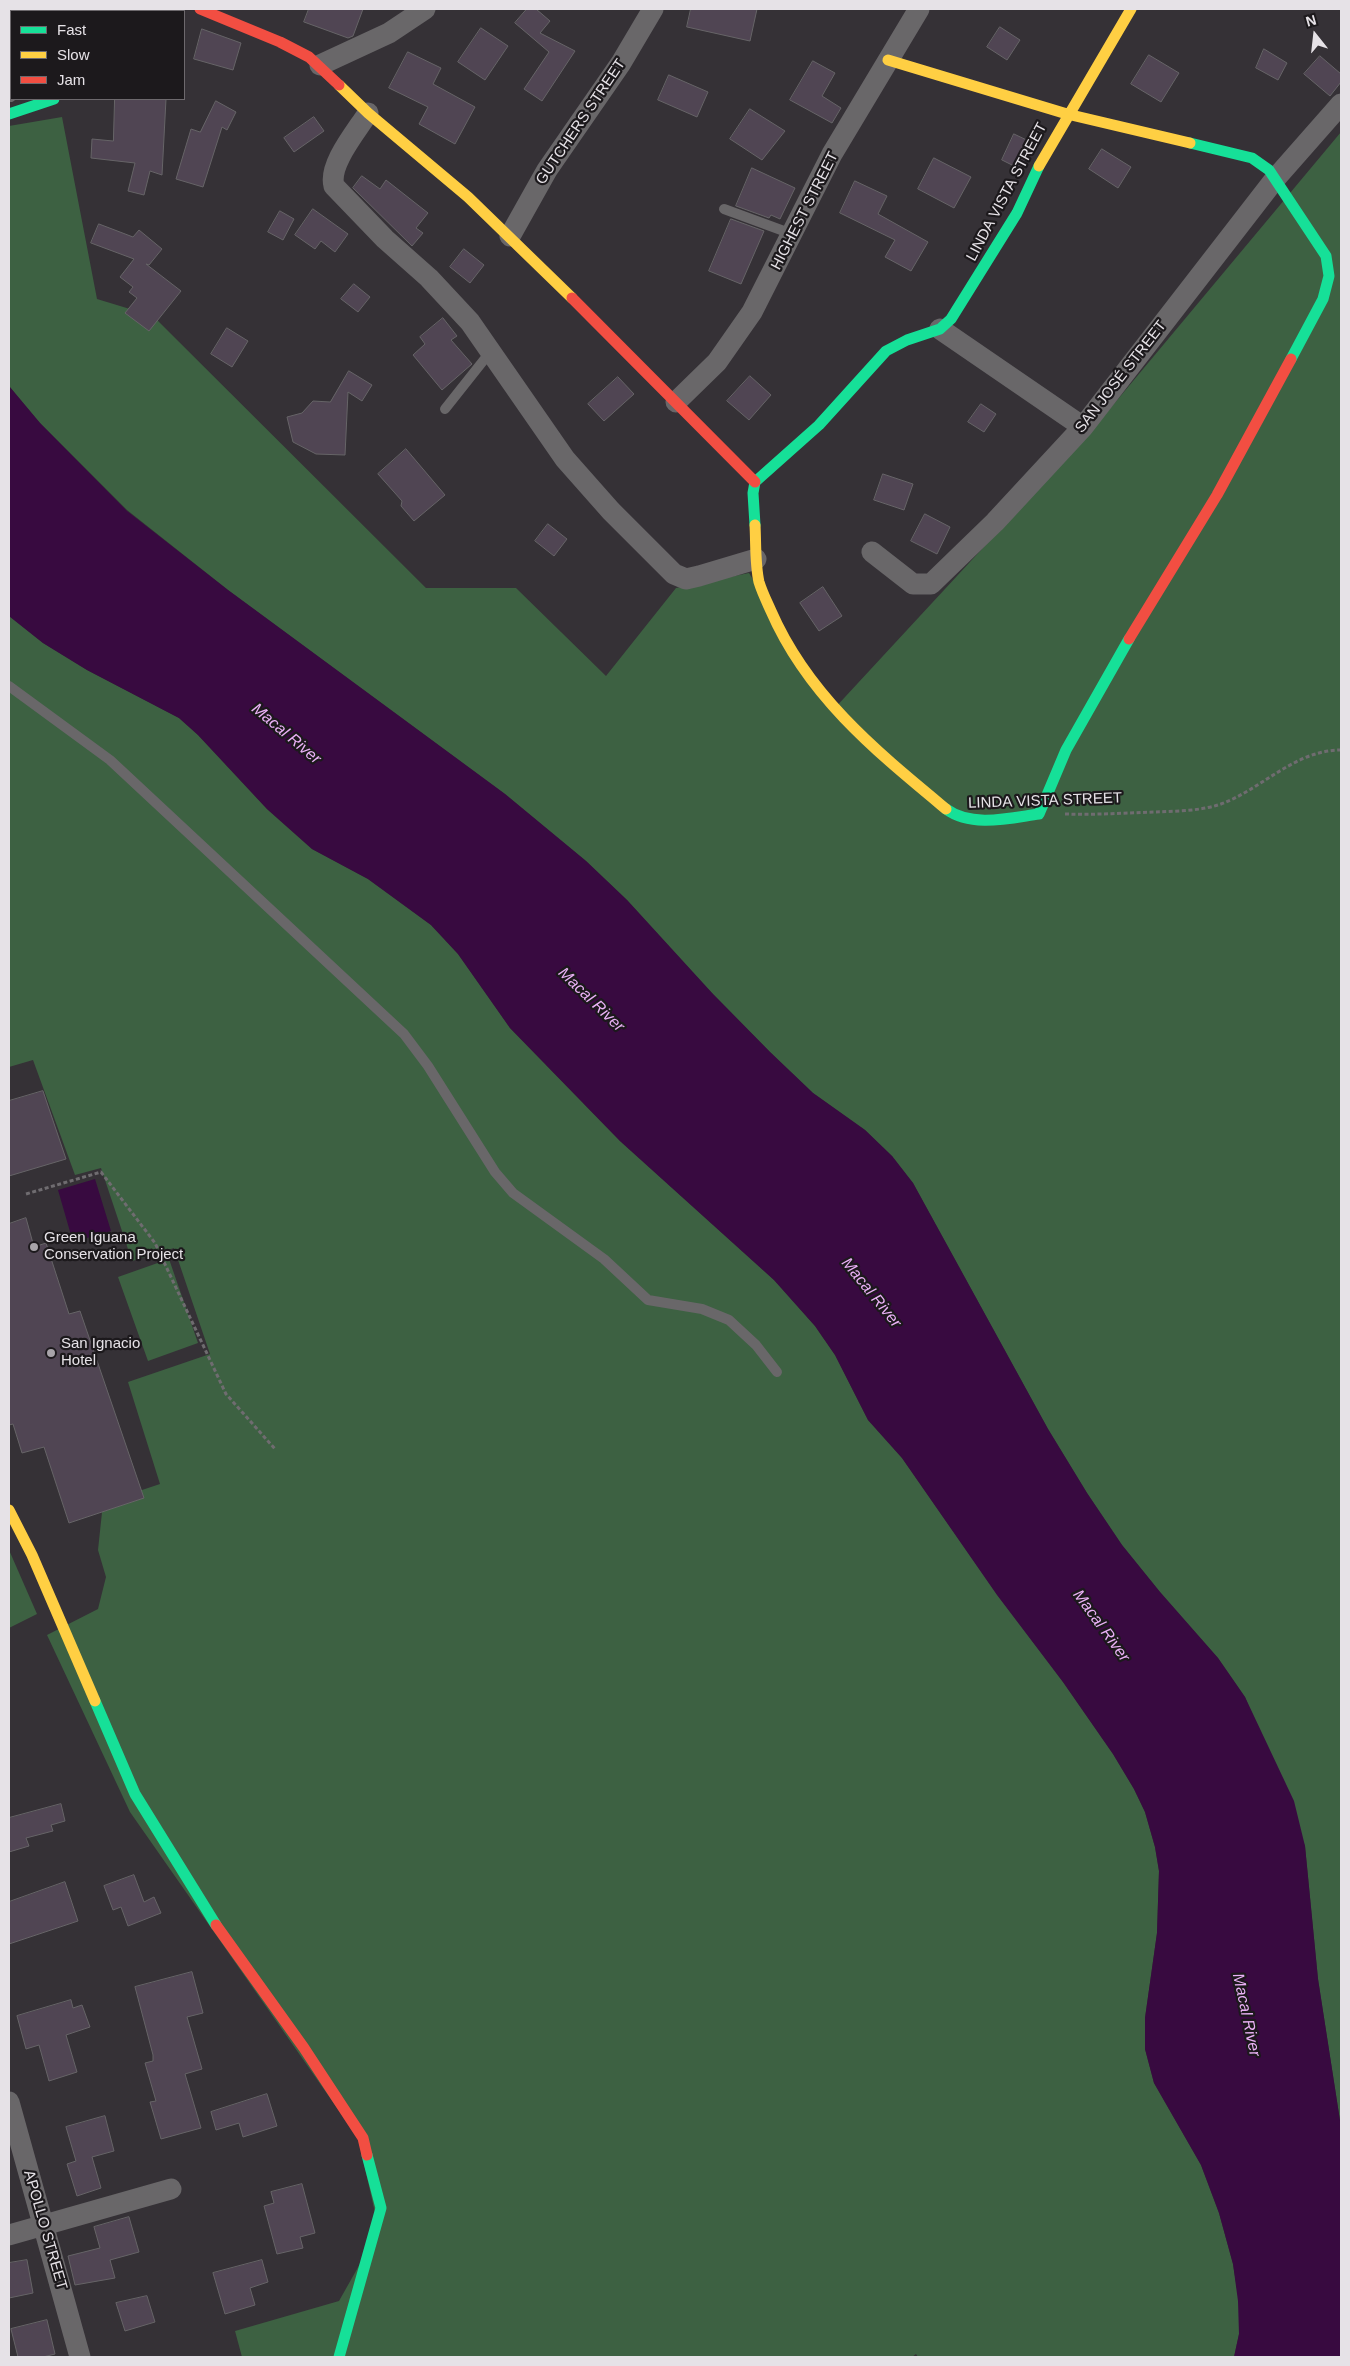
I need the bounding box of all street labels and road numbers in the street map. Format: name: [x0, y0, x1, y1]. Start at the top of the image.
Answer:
street label: GUTCHERS STREET: [532, 56, 630, 188]
street label: LINDA VISTA STREET: [963, 120, 1051, 264]
street label: HIGHEST STREET: [767, 149, 843, 273]
street label: SAN JOSÉ STREET: [1072, 317, 1170, 437]
street label: LINDA VISTA STREET: [968, 789, 1122, 813]
street label: APOLLO STREET: [19, 2168, 71, 2292]

